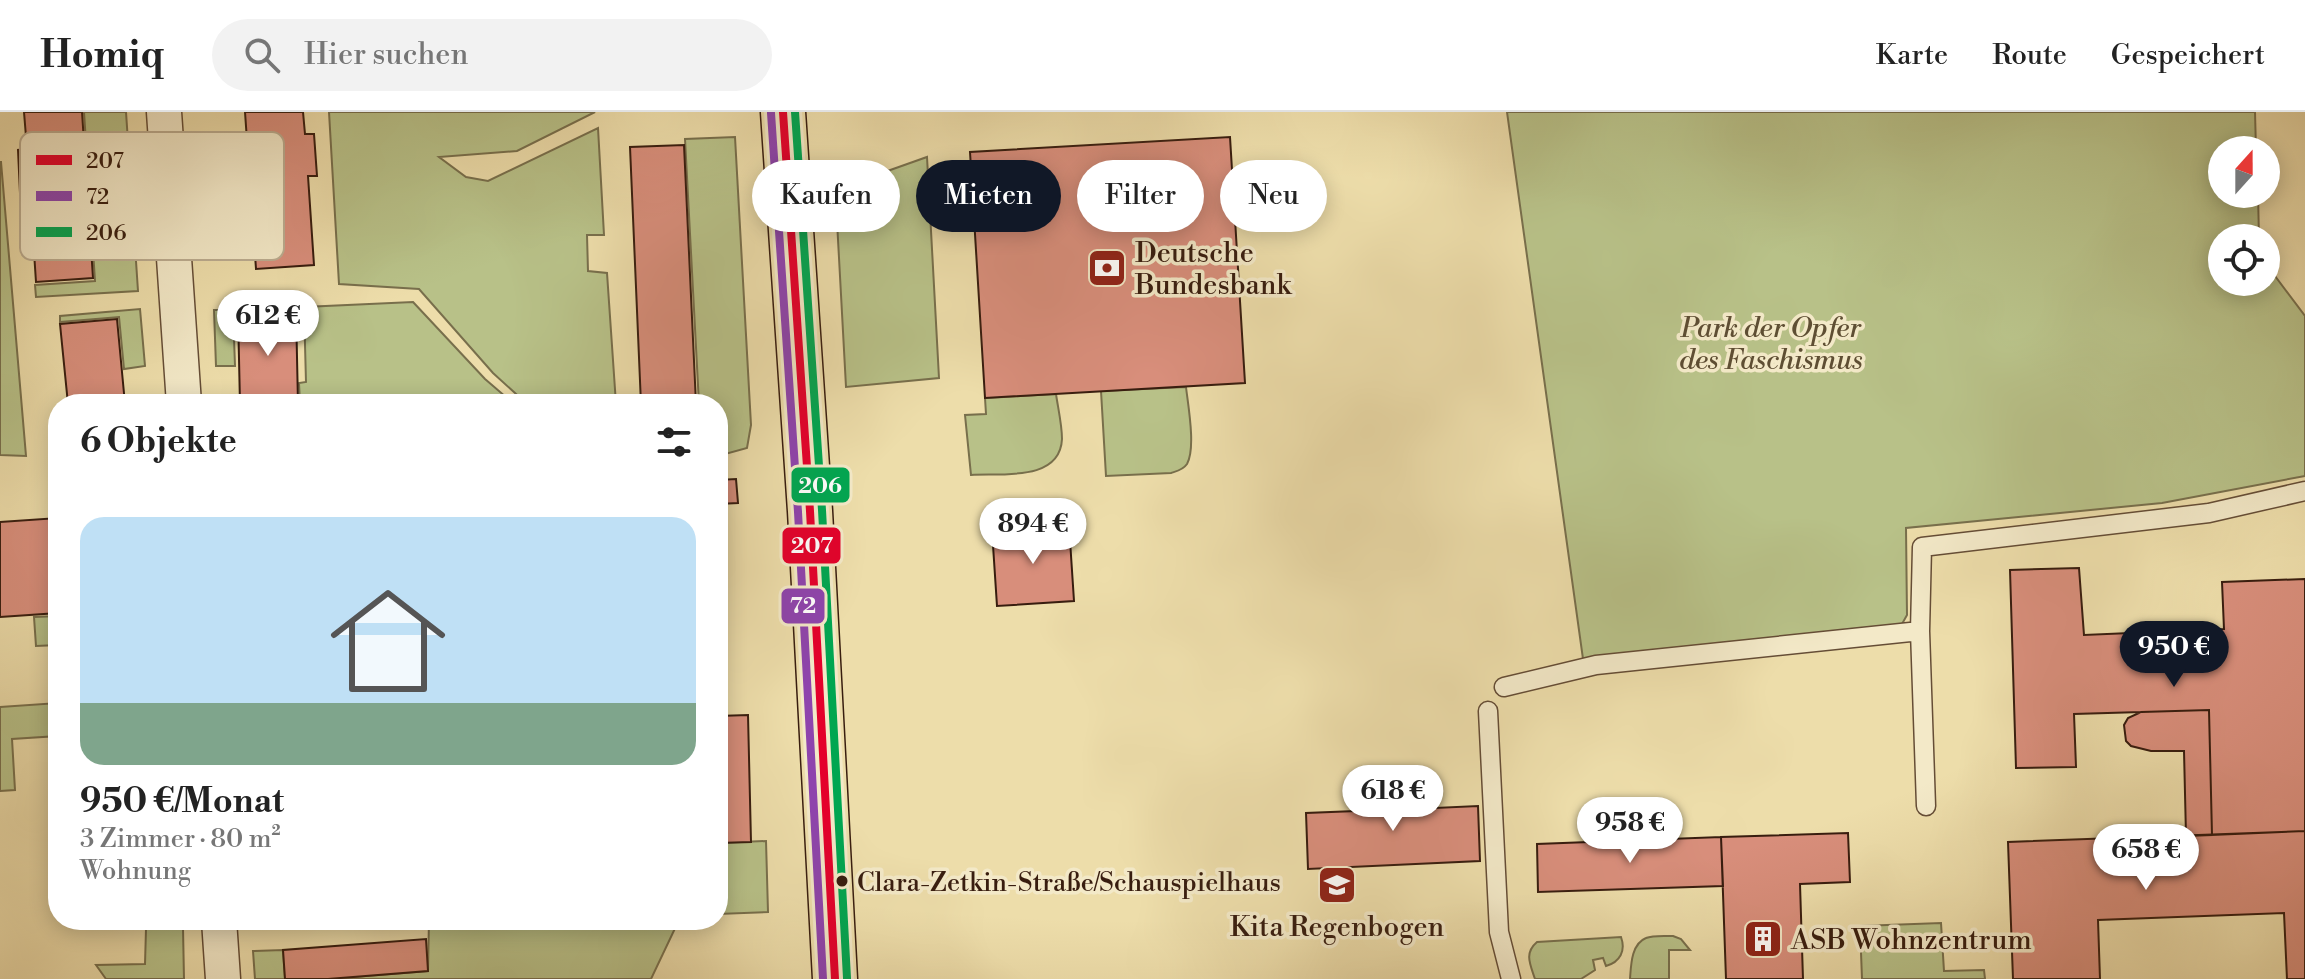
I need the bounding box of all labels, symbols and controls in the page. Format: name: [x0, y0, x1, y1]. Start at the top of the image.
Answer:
search box: [212, 19, 772, 91]
text: Homiq: [40, 32, 164, 79]
icon: search: [240, 33, 284, 77]
text: Hier suchen: [304, 36, 468, 74]
text: Karte: [1876, 38, 1948, 73]
text: Route: [1992, 38, 2067, 73]
text: Gespeichert: [2111, 38, 2265, 73]
legend: [20, 132, 284, 260]
north arrow: [2208, 136, 2280, 208]
map controls: [2208, 136, 2280, 296]
text: 207: [86, 148, 124, 175]
chip: Kaufen: [752, 160, 900, 232]
chip: Mieten: [916, 160, 1061, 232]
chip: Filter: [1077, 160, 1204, 232]
chip: Neu: [1220, 160, 1327, 232]
text: 72: [86, 184, 109, 211]
text: 206: [86, 220, 126, 247]
button: locate: [2208, 224, 2280, 296]
place label: Deutsche Bundesbank: [1134, 236, 1292, 303]
bank icon: Deutsche Bundesbank: [1086, 247, 1128, 289]
pin: 612 €: [212, 290, 324, 358]
text: 612 €: [235, 300, 301, 332]
park label: Park der Opfer des Faschismus: [1679, 311, 1863, 378]
icon: filters: [652, 420, 696, 464]
text: 6 Objekte: [80, 421, 237, 463]
line badge: 206: [790, 466, 851, 504]
text: 206: [798, 473, 842, 500]
pin: 894 €: [977, 498, 1089, 566]
text: 894 €: [997, 508, 1069, 540]
line badge: 207: [781, 526, 842, 565]
text: 207: [791, 533, 833, 560]
icon: home: [316, 569, 460, 713]
line badge: 72: [780, 587, 826, 625]
text: 72: [790, 593, 816, 620]
pin: 950 €: [2118, 621, 2230, 689]
text: 950 €: [2138, 631, 2210, 663]
pin: 618 €: [1337, 765, 1449, 833]
text: 618 €: [1360, 775, 1426, 807]
text: 950 €/Monat: [80, 781, 284, 823]
pin: 958 €: [1574, 797, 1686, 865]
text: 958 €: [1595, 807, 1665, 839]
text: 3 Zimmer · 80 m²: [80, 823, 281, 855]
pin: 658 €: [2090, 824, 2202, 892]
text: 658 €: [2111, 834, 2181, 866]
text: Wohnung: [80, 855, 191, 887]
school or university icon: Kita Regenbogen: [1316, 864, 1358, 906]
place label: Clara-Zetkin-Straße/Schauspielhaus: [857, 867, 1281, 899]
marker: Clara-Zetkin-Straße/Schauspielhaus: [834, 873, 850, 889]
place label: Kita Regenbogen: [1230, 910, 1445, 945]
building icon: ASB Wohnzentrum: [1742, 918, 1784, 960]
place label: ASB Wohnzentrum: [1790, 923, 2032, 958]

